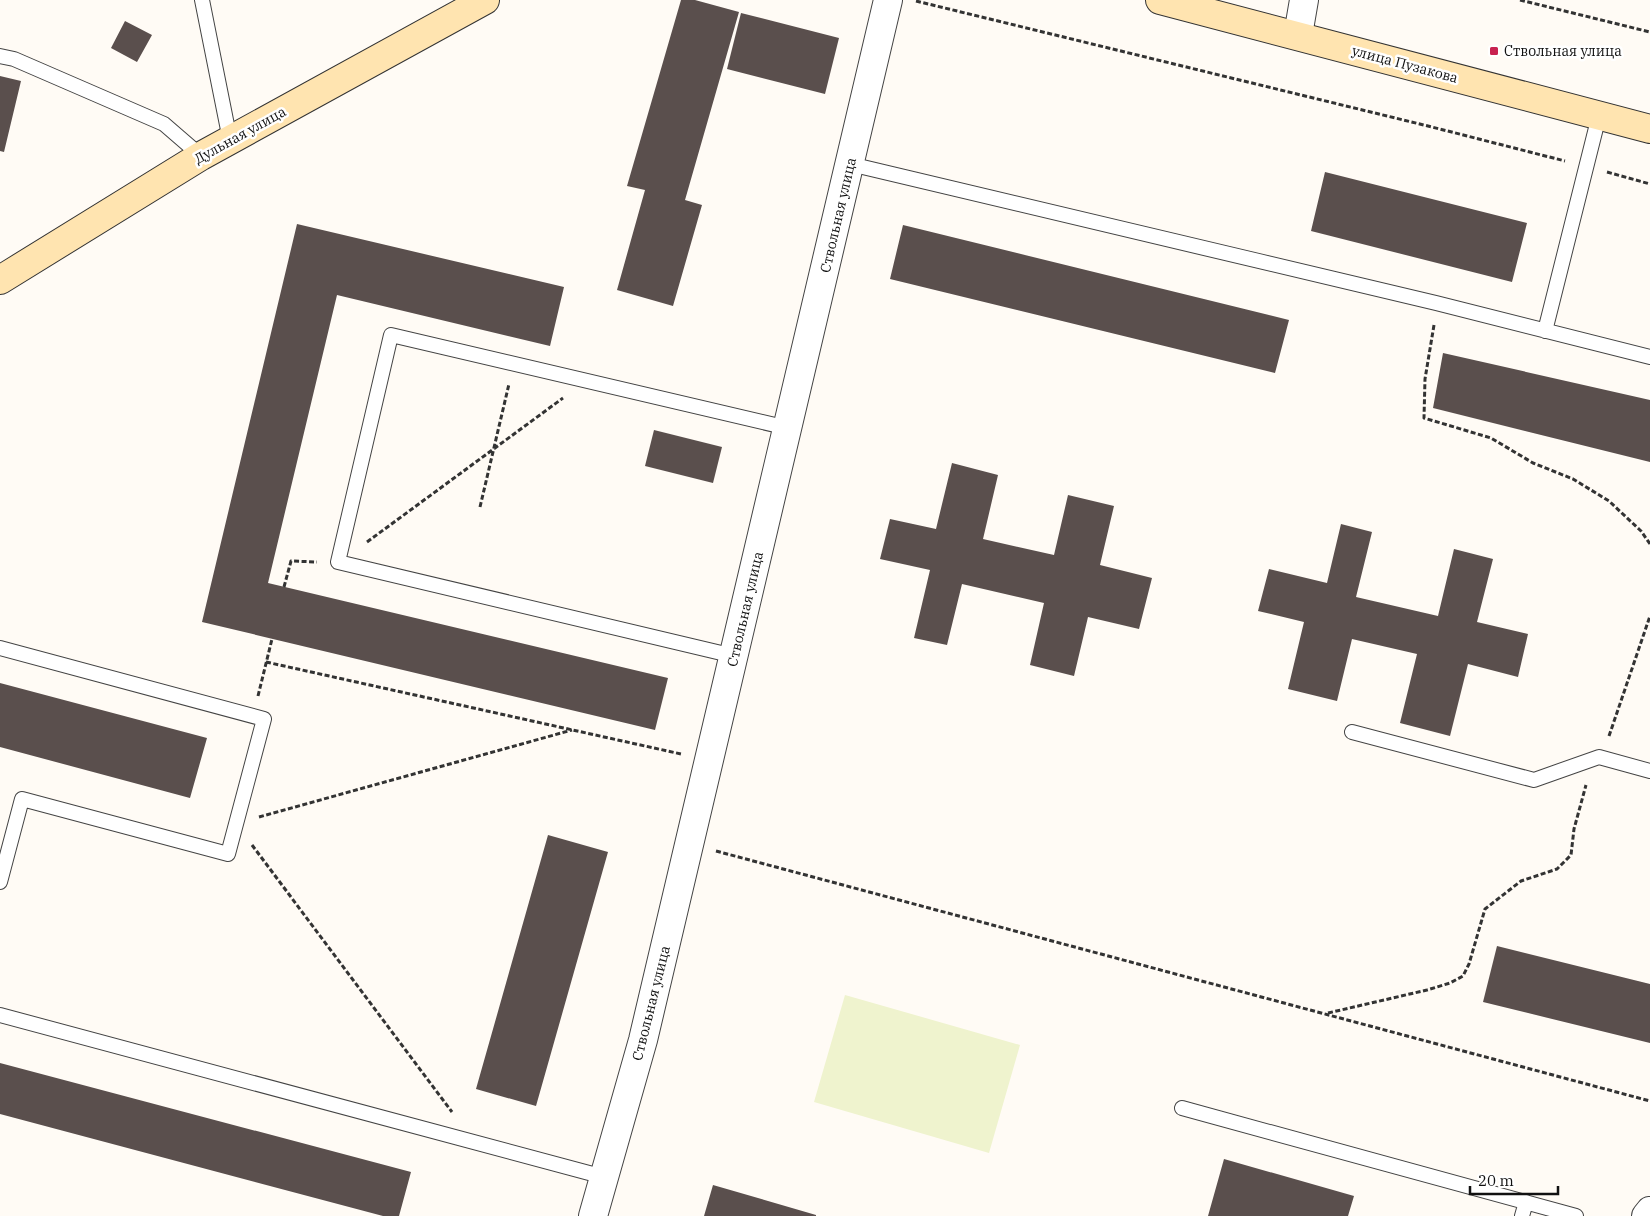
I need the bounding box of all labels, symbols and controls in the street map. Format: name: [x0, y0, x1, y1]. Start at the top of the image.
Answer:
street label: улица Пузакова: [1350, 41, 1460, 87]
place label: Ствольная улица: [1504, 42, 1622, 60]
marker: Ствольная улица: [1488, 45, 1500, 57]
street label: Дульная улица: [191, 102, 289, 168]
street label: Ствольная улица: [816, 155, 860, 274]
street label: Ствольная улица: [723, 549, 767, 668]
street label: Ствольная улица: [628, 943, 674, 1062]
scale bar: [1470, 1164, 1558, 1196]
text: 20 m: [1478, 1171, 1514, 1190]

